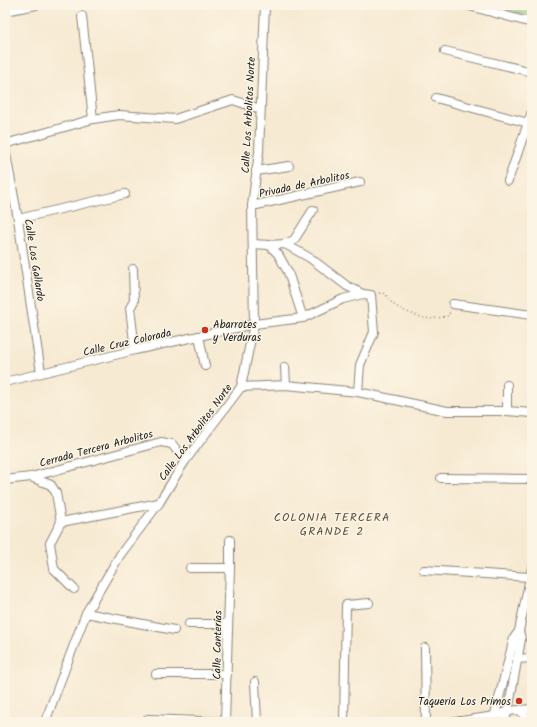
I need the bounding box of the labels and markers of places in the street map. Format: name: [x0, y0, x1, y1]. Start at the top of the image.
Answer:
place label: Abarrotes y Verduras: [212, 316, 262, 347]
marker: Abarrotes y Verduras: [200, 325, 210, 335]
place label: Taqueria Los Primos: [418, 693, 511, 711]
marker: Taqueria Los Primos: [514, 696, 524, 706]

